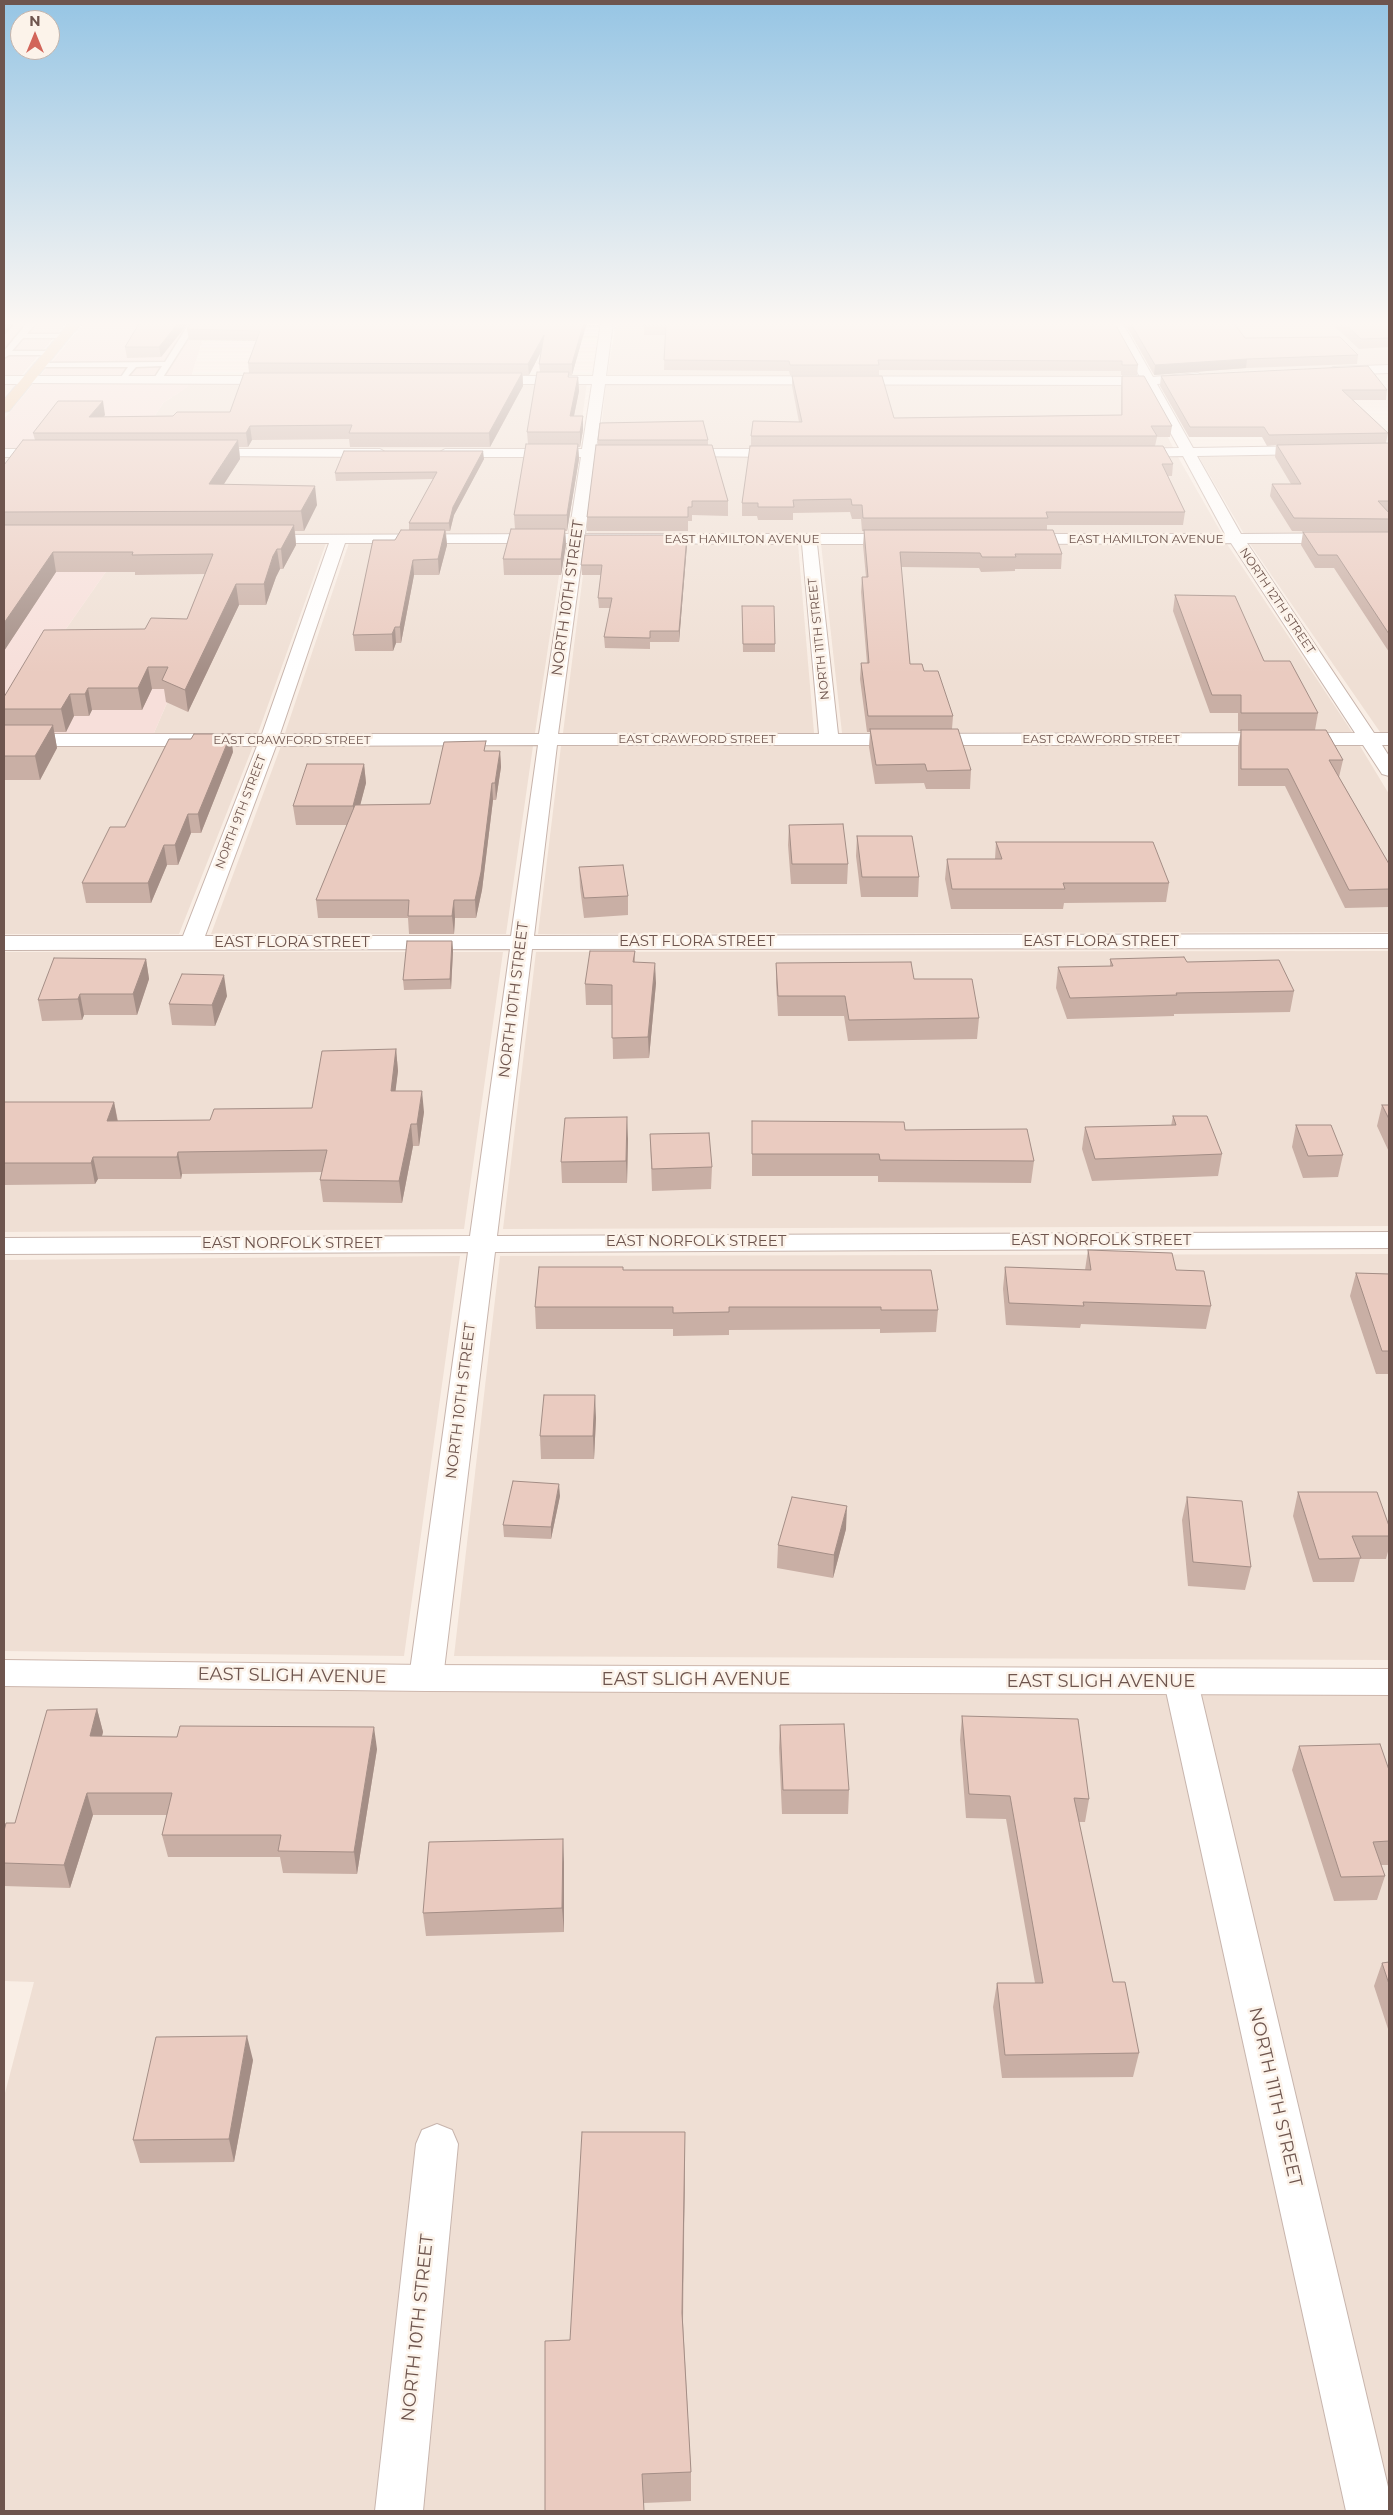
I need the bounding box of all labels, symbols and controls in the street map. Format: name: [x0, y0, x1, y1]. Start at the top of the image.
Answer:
north arrow: [10, 10, 60, 60]
text: N: [29, 12, 41, 30]
street label: NORTH 10TH STREET: [548, 519, 588, 677]
street label: EAST HAMILTON AVENUE: [665, 532, 819, 546]
street label: EAST HAMILTON AVENUE: [1069, 532, 1223, 546]
street label: NORTH 12TH STREET: [1236, 545, 1318, 657]
street label: NORTH 11TH STREET: [805, 577, 833, 701]
street label: EAST CRAWFORD STREET: [618, 732, 776, 746]
street label: EAST CRAWFORD STREET: [1022, 732, 1180, 746]
street label: EAST CRAWFORD STREET: [213, 733, 371, 747]
street label: NORTH 9TH STREET: [213, 753, 269, 871]
street label: NORTH 10TH STREET: [495, 921, 533, 1079]
street label: EAST FLORA STREET: [619, 933, 775, 951]
street label: EAST FLORA STREET: [1023, 933, 1179, 951]
street label: EAST FLORA STREET: [214, 934, 370, 952]
street label: EAST NORFOLK STREET: [1011, 1232, 1191, 1250]
street label: EAST NORFOLK STREET: [606, 1233, 786, 1251]
street label: EAST NORFOLK STREET: [202, 1235, 382, 1253]
street label: NORTH 10TH STREET: [442, 1322, 480, 1480]
street label: EAST SLIGH AVENUE: [197, 1664, 387, 1688]
street label: EAST SLIGH AVENUE: [602, 1669, 790, 1691]
street label: EAST SLIGH AVENUE: [1007, 1671, 1195, 1693]
street label: NORTH 11TH STREET: [1244, 2005, 1306, 2189]
street label: NORTH 10TH STREET: [397, 2233, 439, 2423]

